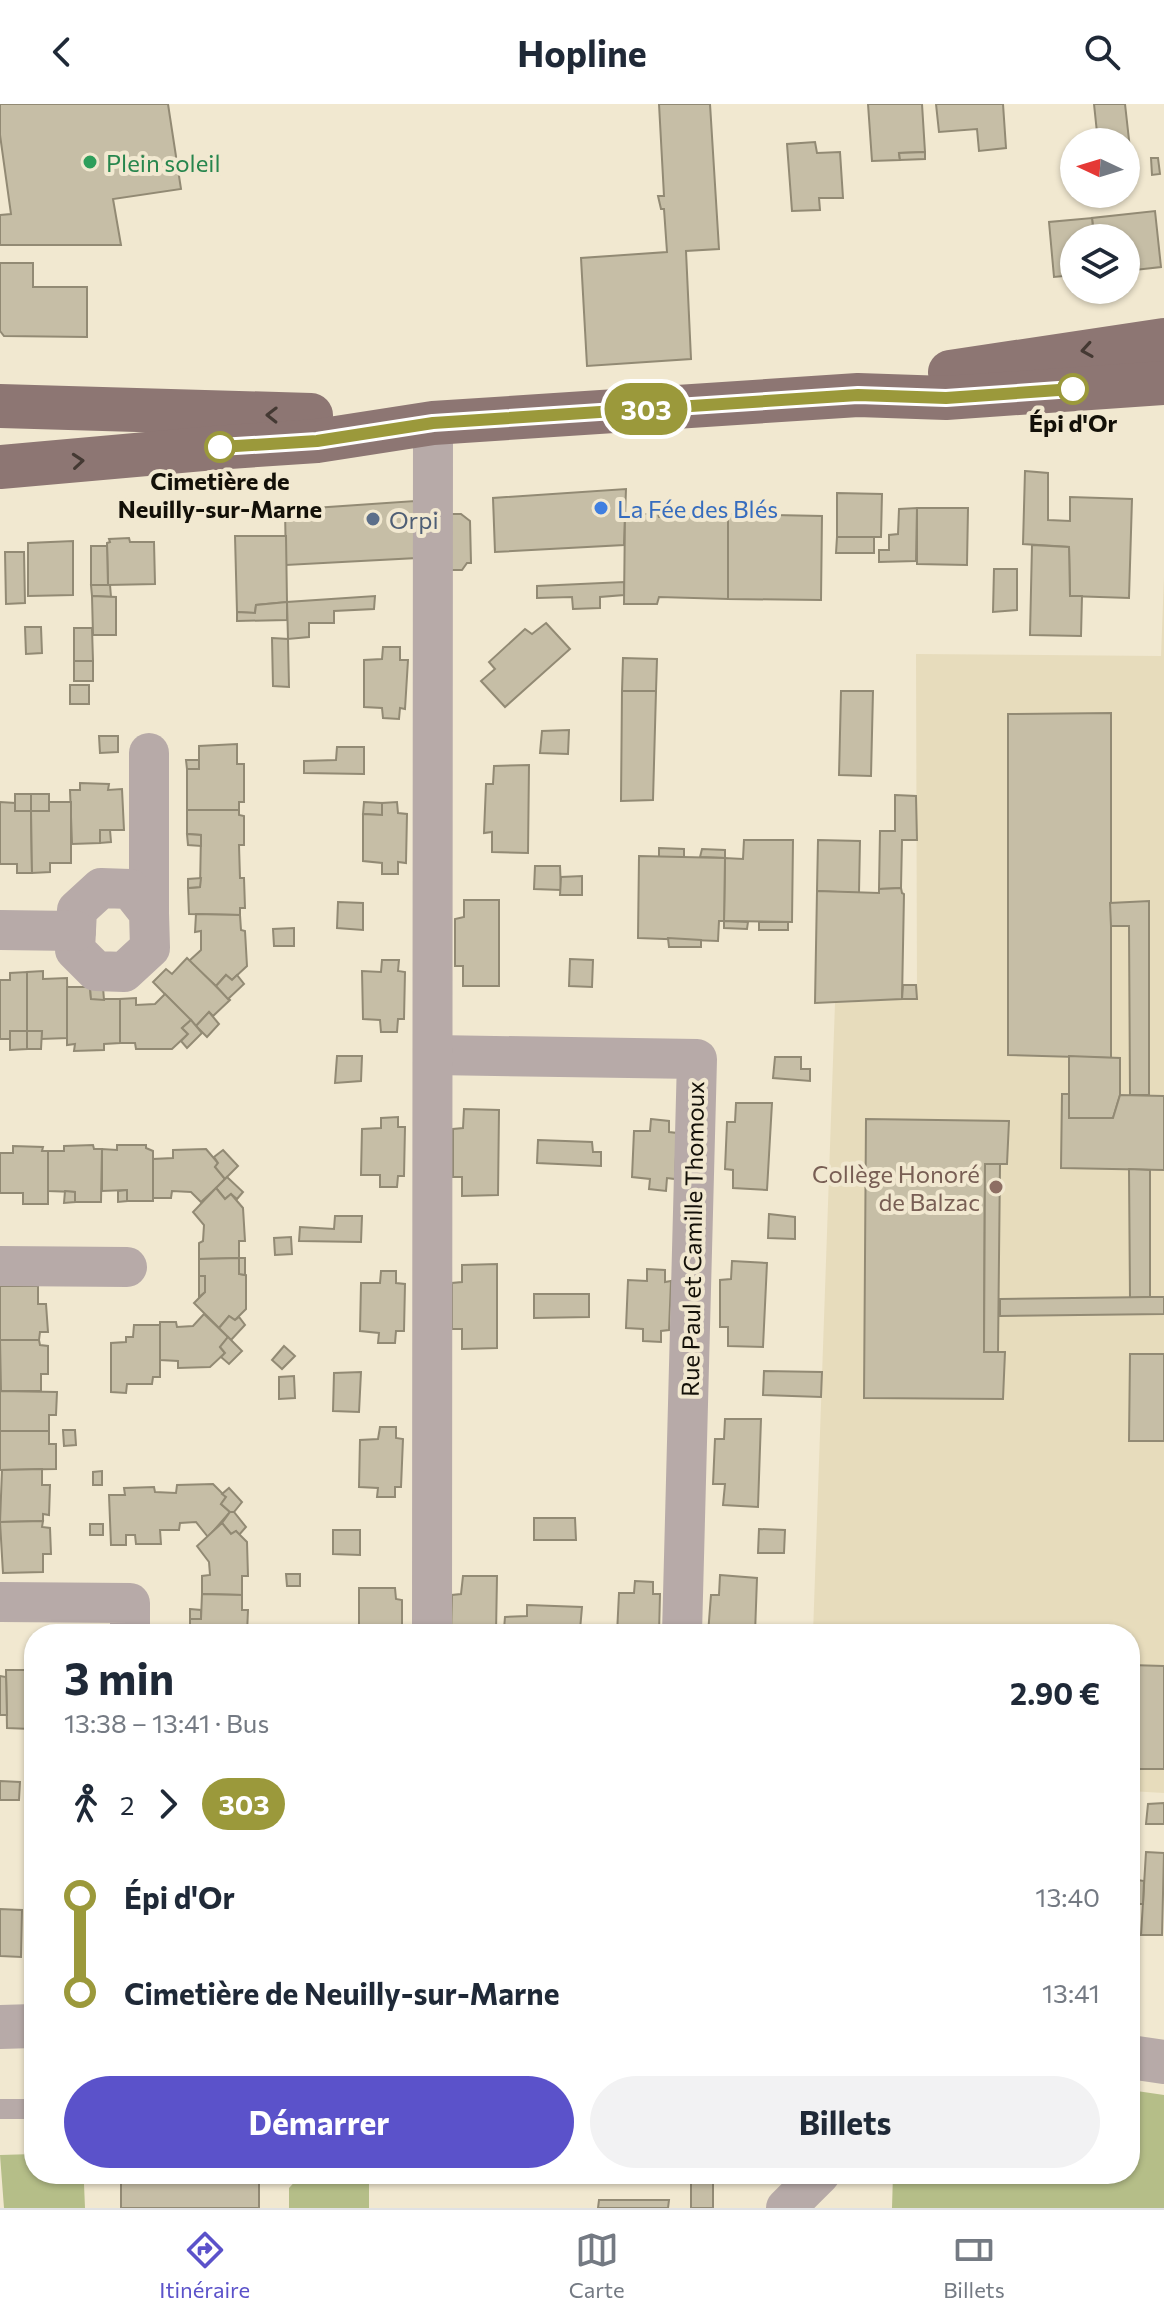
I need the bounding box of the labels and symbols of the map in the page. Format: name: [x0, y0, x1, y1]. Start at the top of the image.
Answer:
north arrow: [1060, 128, 1140, 208]
place label: Plein soleil: [106, 148, 221, 177]
marker: Plein soleil: [81, 153, 99, 171]
one-way arrow: [1080, 341, 1093, 358]
marker: Épi d'Or: [1058, 374, 1088, 404]
line badge: 303: [600, 383, 692, 435]
one-way arrow: [265, 406, 278, 424]
place label: Épi d'Or: [1029, 408, 1117, 437]
marker: Cimetière de Neuilly-sur-Marne: [205, 432, 235, 462]
one-way arrow: [72, 453, 85, 470]
place label: Cimetière de Neuilly-sur-Marne: [118, 466, 322, 523]
place label: La Fée des Blés: [617, 494, 778, 523]
marker: La Fée des Blés: [592, 499, 610, 517]
place label: Orpi: [389, 505, 439, 534]
marker: Orpi: [364, 510, 382, 528]
street label: Rue Paul et Camille Thomoux: [675, 1081, 709, 1397]
place label: Collège Honoré de Balzac: [812, 1159, 980, 1216]
marker: Collège Honoré de Balzac: [987, 1178, 1005, 1196]

